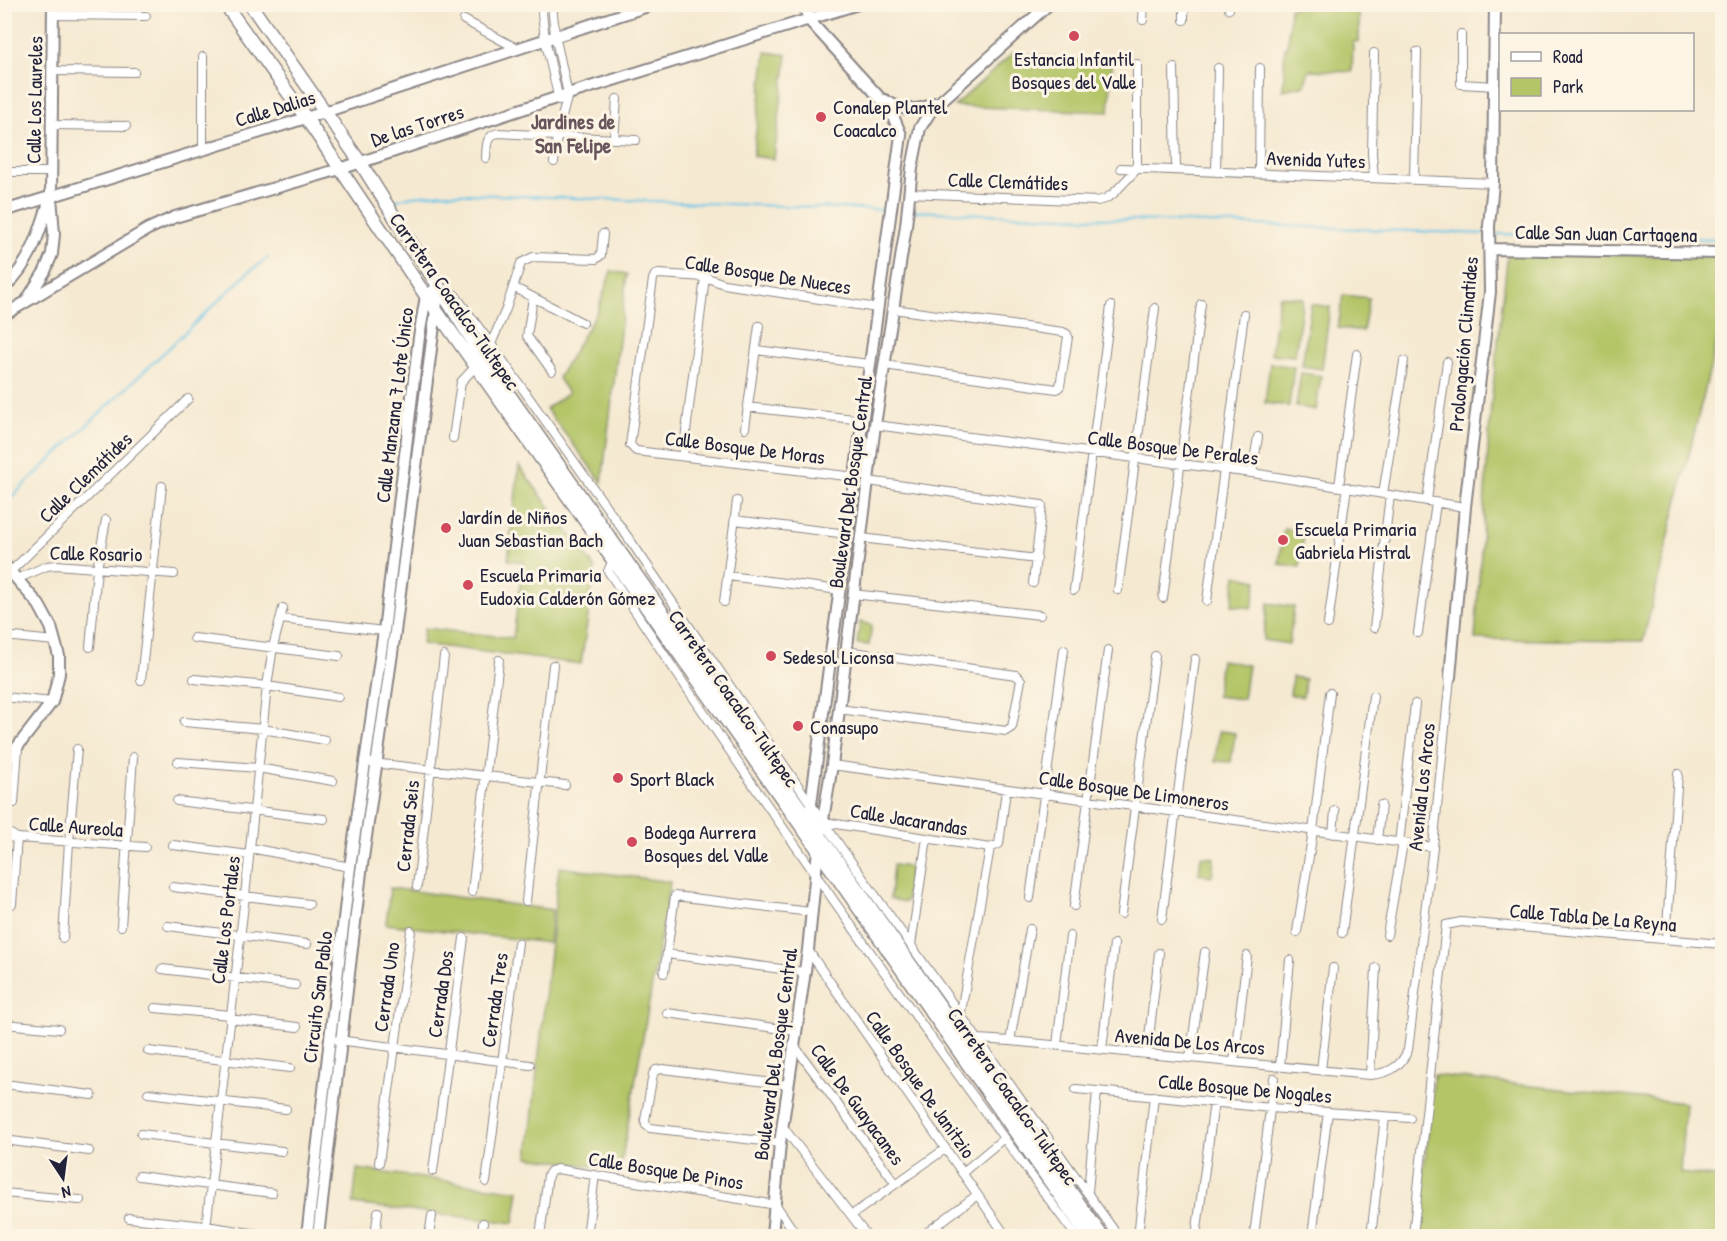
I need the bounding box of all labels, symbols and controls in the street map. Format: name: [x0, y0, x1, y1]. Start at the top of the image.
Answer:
marker: Estancia Infantil Bosques del Valle: [1067, 29, 1081, 43]
legend: [1499, 33, 1694, 111]
street label: Calle Los Laureles: [19, 36, 49, 164]
text: Road: [1553, 44, 1583, 69]
place label: Estancia Infantil Bosques del Valle: [1012, 45, 1136, 95]
text: Park: [1553, 74, 1584, 99]
street label: Calle Dalias: [232, 83, 319, 133]
place label: Conalep Plantel Coacalco: [833, 93, 948, 143]
street label: De las Torres: [367, 97, 467, 153]
district label: Jardines de San Felipe: [531, 107, 616, 161]
marker: Conalep Plantel Coacalco: [814, 110, 828, 124]
street label: Avenida Yutes: [1266, 144, 1366, 174]
street label: Calle Clemátides: [947, 165, 1069, 197]
street label: Carretera Coacalco-Tultepec: [384, 207, 527, 395]
street label: Calle San Juan Cartagena: [1515, 218, 1698, 248]
street label: Calle Bosque De Nueces: [683, 248, 853, 301]
street label: Prolongación Climatides: [1442, 255, 1484, 433]
street label: Calle Manzana 7 Lote Único: [369, 306, 419, 504]
street label: Boulevard Del Bosque Central: [822, 373, 878, 590]
street label: Calle Bosque De Perales: [1086, 423, 1260, 471]
street label: Calle Bosque De Moras: [663, 424, 827, 470]
street label: Calle Clemátides: [32, 425, 138, 529]
place label: Jardín de Niños Juan Sebastian Bach: [458, 503, 603, 553]
place label: Escuela Primaria Gabriela Mistral: [1295, 515, 1416, 565]
marker: Jardín de Niños Juan Sebastian Bach: [439, 521, 453, 535]
marker: Escuela Primaria Gabriela Mistral: [1276, 533, 1290, 547]
street label: Calle Rosario: [49, 539, 143, 567]
place label: Escuela Primaria Eudoxia Calderón Gómez: [480, 561, 656, 611]
marker: Escuela Primaria Eudoxia Calderón Gómez: [461, 578, 475, 592]
street label: Carretera Coacalco-Tultepec: [663, 604, 806, 792]
place label: Sedesol Liconsa: [783, 643, 894, 670]
marker: Sedesol Liconsa: [764, 649, 778, 663]
place label: Conasupo: [810, 713, 878, 740]
marker: Conasupo: [791, 719, 805, 733]
street label: Avenida Los Arcos: [1401, 722, 1441, 852]
street label: Calle Bosque De Limoneros: [1037, 763, 1231, 817]
place label: Sport Black: [630, 765, 714, 792]
marker: Sport Black: [611, 771, 625, 785]
street label: Cerrada Seis: [389, 779, 425, 873]
street label: Calle Jacarandas: [848, 796, 970, 842]
street label: Calle Aureola: [28, 809, 124, 843]
place label: Bodega Aurrera Bosques del Valle: [644, 818, 769, 868]
marker: Bodega Aurrera Bosques del Valle: [625, 835, 639, 849]
street label: Calle Los Portales: [204, 854, 246, 986]
street label: Calle Tabla De La Reyna: [1508, 896, 1678, 938]
street label: Circuito San Pablo: [296, 930, 338, 1064]
street label: Cerrada Uno: [366, 940, 406, 1034]
street label: Boulevard Del Bosque Central: [747, 945, 803, 1162]
street label: Cerrada Dos: [421, 948, 460, 1039]
street label: Cerrada Tres: [474, 951, 514, 1049]
street label: Carretera Coacalco-Tultepec: [942, 1002, 1085, 1190]
street label: Calle Bosque De Janitzio: [860, 1005, 982, 1163]
street label: Avenida De Los Arcos: [1114, 1021, 1266, 1061]
street label: Calle De Guayacanes: [805, 1038, 911, 1170]
street label: Calle Bosque De Nogales: [1157, 1067, 1333, 1109]
street label: Calle Bosque De Pinos: [587, 1144, 746, 1196]
north arrow: [33, 1148, 93, 1208]
text: N: [59, 1181, 73, 1204]

